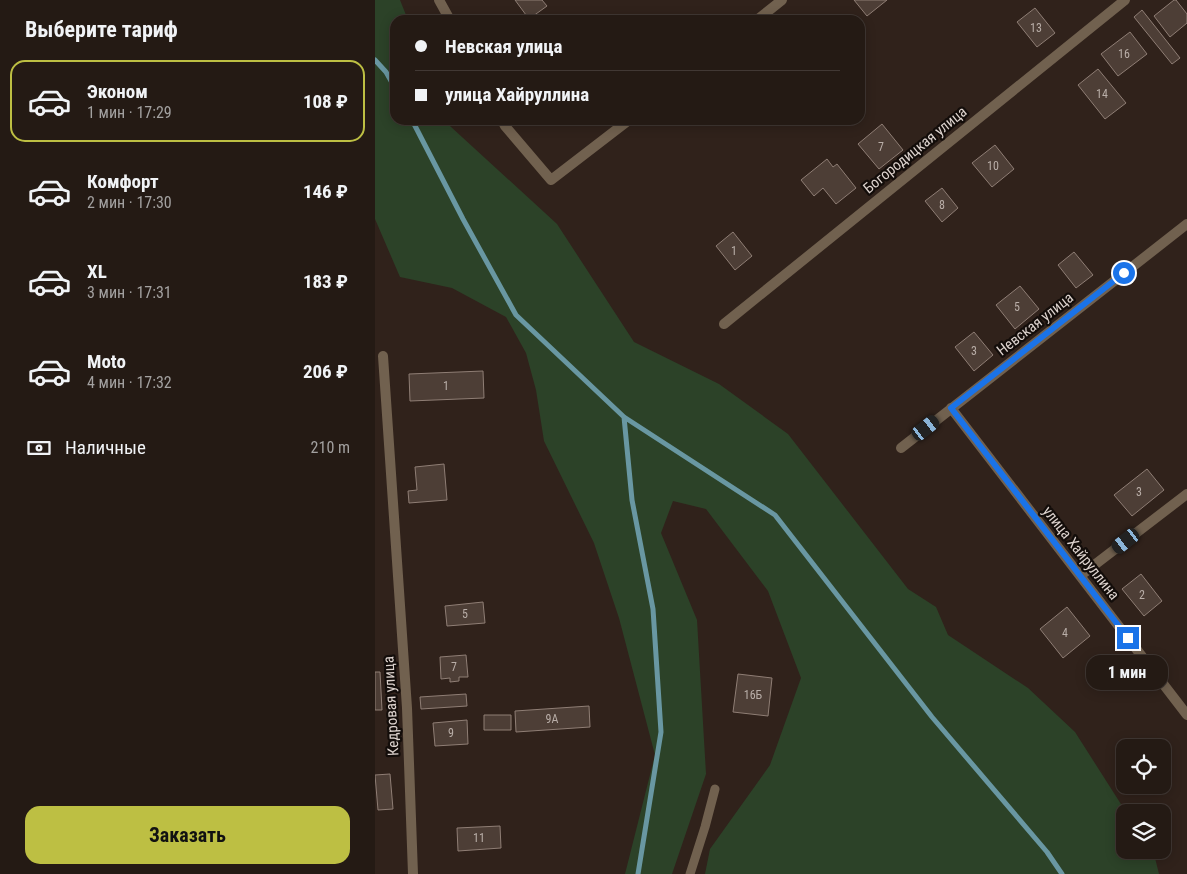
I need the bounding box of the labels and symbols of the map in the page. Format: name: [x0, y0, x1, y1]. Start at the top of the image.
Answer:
house number: 13: [1030, 21, 1042, 35]
house number: 16: [1118, 47, 1130, 61]
house number: 14: [1096, 87, 1108, 101]
street label: Богородицкая улица: [860, 103, 970, 197]
house number: 7: [878, 140, 884, 154]
house number: 10: [987, 159, 999, 173]
house number: 8: [939, 198, 945, 212]
house number: 1: [731, 244, 737, 258]
route start: [1113, 262, 1135, 284]
street label: Невская улица: [993, 289, 1077, 359]
house number: 5: [1014, 300, 1020, 314]
house number: 3: [971, 344, 977, 358]
house number: 1: [443, 379, 449, 393]
car: [909, 413, 942, 443]
house number: 3: [1136, 485, 1142, 499]
street label: улица Хайруллина: [1039, 503, 1123, 603]
car: [1109, 526, 1142, 556]
house number: 2: [1139, 588, 1145, 602]
house number: 5: [462, 607, 468, 621]
house number: 4: [1062, 626, 1068, 640]
route end: [1117, 627, 1139, 649]
street label: Кедровая улица: [379, 656, 403, 756]
callout: 1 мин: [1087, 656, 1169, 690]
house number: 7: [451, 660, 457, 674]
house number: 16Б: [744, 688, 763, 702]
house number: 9А: [546, 712, 559, 726]
house number: 9: [448, 726, 454, 740]
house number: 11: [473, 831, 485, 845]

